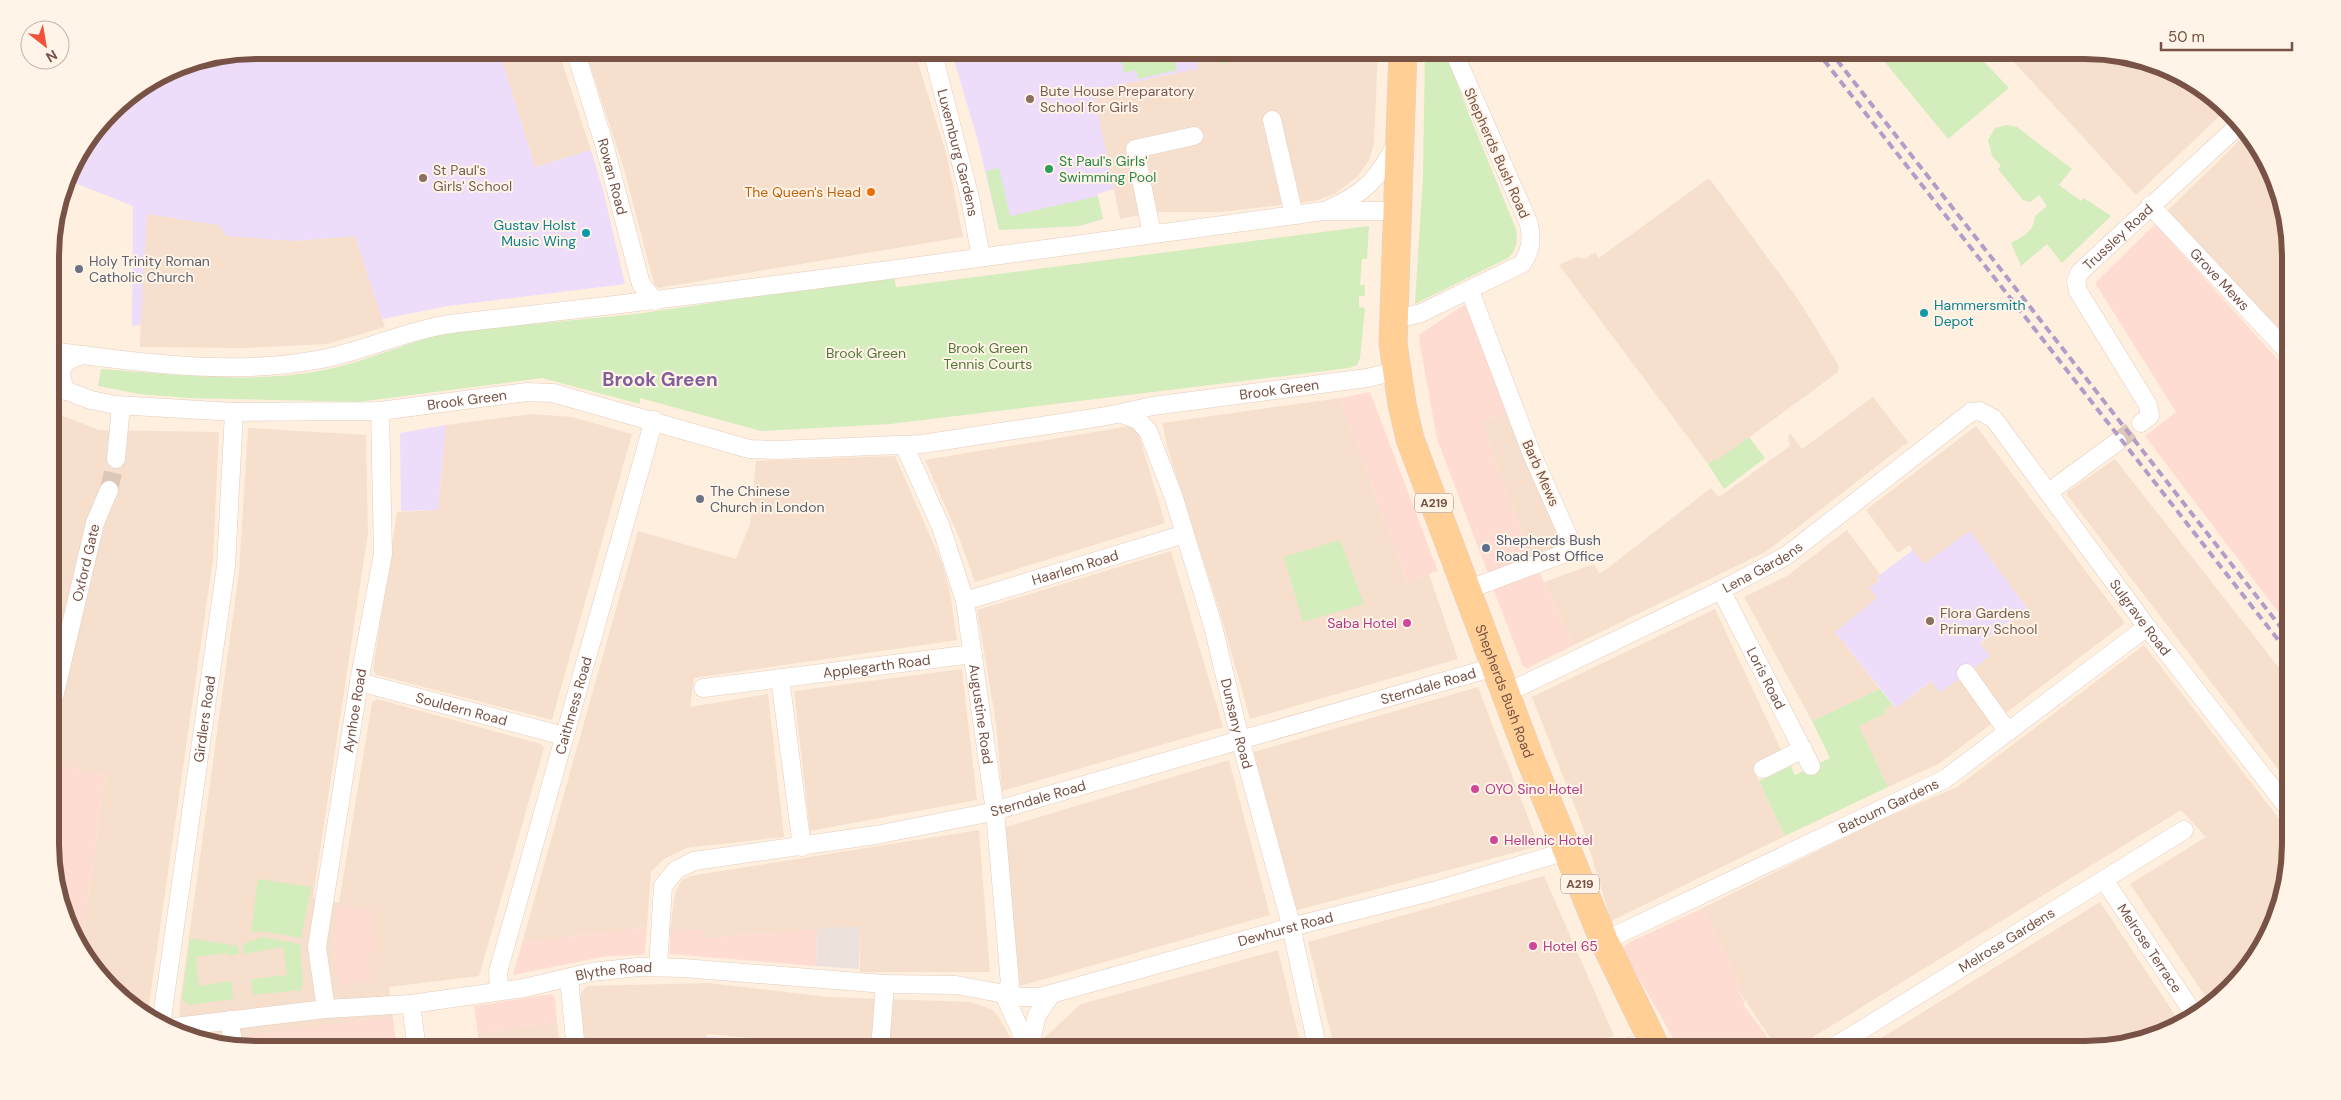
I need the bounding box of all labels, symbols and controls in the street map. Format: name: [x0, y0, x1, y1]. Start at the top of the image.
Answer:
north arrow: [20, 20, 70, 70]
scale bar: [2161, 20, 2292, 52]
text: 50 m: [2168, 27, 2205, 47]
text: N: [43, 46, 61, 66]
place label: Bute House Preparatory School for Girls: [1040, 82, 1195, 116]
street label: Shepherds Bush Road: [1460, 85, 1534, 221]
street label: Luxemburg Gardens: [933, 87, 982, 218]
marker: Bute House Preparatory School for Girls: [1024, 93, 1036, 105]
street label: Rowan Road: [594, 136, 631, 217]
place label: St Paul's Girls' Swimming Pool: [1059, 152, 1156, 186]
place label: St Paul's Girls' School: [433, 161, 512, 195]
marker: St Paul's Girls' Swimming Pool: [1043, 163, 1055, 175]
marker: St Paul's Girls' School: [417, 172, 429, 184]
place label: The Queen's Head: [744, 183, 861, 201]
marker: The Queen's Head: [865, 186, 877, 198]
street label: Trussley Road: [2079, 200, 2157, 274]
place label: Gustav Holst Music Wing: [494, 216, 576, 250]
marker: Gustav Holst Music Wing: [580, 227, 592, 239]
street label: Grove Mews: [2186, 244, 2254, 314]
place label: Holy Trinity Roman Catholic Church: [89, 252, 210, 286]
marker: Holy Trinity Roman Catholic Church: [73, 263, 85, 275]
place label: Hammersmith Depot: [1934, 296, 2026, 330]
marker: Hammersmith Depot: [1918, 307, 1930, 319]
park label: Brook Green Tennis Courts: [944, 339, 1032, 373]
park label: Brook Green: [826, 344, 906, 362]
district label: Brook Green: [602, 367, 718, 392]
street label: Brook Green: [1238, 375, 1320, 404]
street label: Brook Green: [426, 386, 508, 414]
street label: Barb Mews: [1518, 437, 1564, 509]
place label: The Chinese Church in London: [710, 482, 824, 516]
marker: The Chinese Church in London: [694, 493, 706, 505]
road number: A219: [1415, 493, 1453, 512]
street label: Oxford Gate: [68, 522, 104, 603]
place label: Shepherds Bush Road Post Office: [1496, 531, 1604, 565]
street label: Lena Gardens: [1719, 537, 1806, 597]
marker: Shepherds Bush Road Post Office: [1480, 542, 1492, 554]
street label: Haarlem Road: [1029, 546, 1121, 589]
street label: Sulgrave Road: [2106, 576, 2175, 659]
place label: Flora Gardens Primary School: [1940, 604, 2037, 638]
place label: Saba Hotel: [1327, 614, 1397, 632]
marker: Flora Gardens Primary School: [1924, 615, 1936, 627]
marker: Saba Hotel: [1401, 617, 1413, 629]
street label: Shepherds Bush Road: [1471, 622, 1538, 760]
street label: Loris Road: [1743, 644, 1789, 712]
street label: Applegarth Road: [822, 650, 932, 682]
street label: Caithness Road: [551, 654, 596, 757]
street label: Augustine Road: [965, 663, 997, 765]
street label: Sterndale Road: [1378, 664, 1478, 708]
street label: Aynhoe Road: [339, 667, 370, 754]
street label: Girdlers Road: [189, 675, 219, 764]
street label: Dunsany Road: [1217, 677, 1257, 771]
street label: Souldern Road: [414, 688, 509, 730]
street label: Batoum Gardens: [1836, 774, 1941, 837]
street label: Sterndale Road: [988, 776, 1088, 821]
place label: OYO Sino Hotel: [1485, 780, 1583, 798]
marker: OYO Sino Hotel: [1469, 783, 1481, 795]
place label: Hellenic Hotel: [1504, 831, 1593, 849]
marker: Hellenic Hotel: [1488, 834, 1500, 846]
road number: A219: [1561, 874, 1599, 894]
street label: Melrose Terrace: [2113, 900, 2186, 996]
street label: Melrose Gardens: [1955, 903, 2058, 976]
street label: Dewhurst Road: [1236, 908, 1335, 950]
place label: Hotel 65: [1543, 937, 1598, 955]
marker: Hotel 65: [1527, 940, 1539, 952]
street label: Blythe Road: [574, 958, 652, 985]

